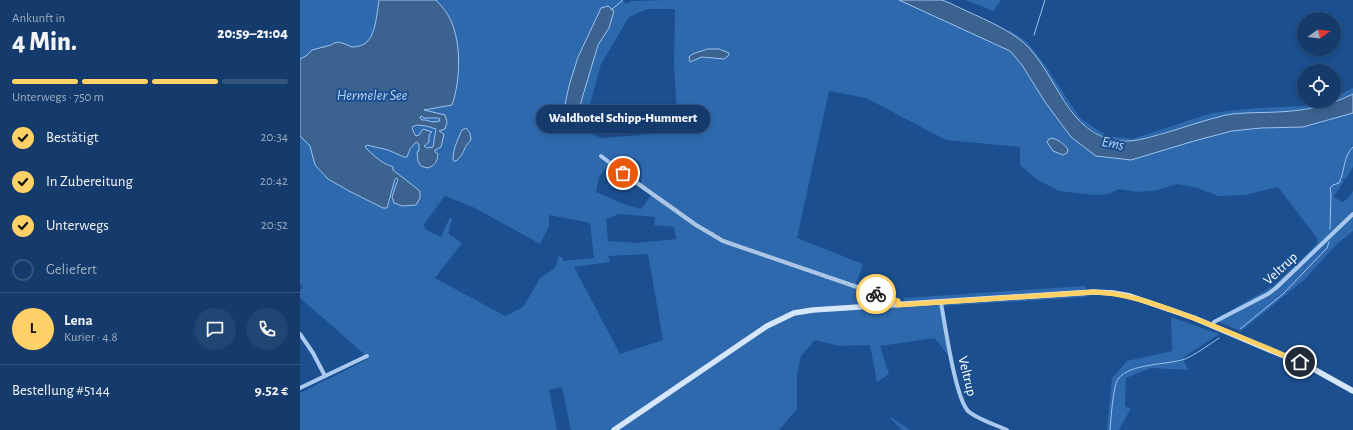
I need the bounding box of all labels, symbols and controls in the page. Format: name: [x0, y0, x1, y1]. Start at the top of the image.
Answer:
text: Ankunft in: [12, 12, 65, 25]
north arrow: [1297, 12, 1341, 56]
map controls: [1297, 12, 1341, 108]
text: 20:59–21:04: [217, 26, 288, 41]
text: 4 Min.: [12, 29, 77, 55]
button: locate: [1297, 64, 1341, 108]
water label: Hermeler See: [337, 88, 408, 103]
text: Unterwegs · 750 m: [12, 91, 104, 104]
callout: Waldhotel Schipp-Hummert: [536, 105, 710, 133]
text: Waldhotel Schipp-Hummert: [549, 112, 697, 125]
icon: check: [12, 127, 34, 149]
text: Bestätigt: [46, 130, 99, 145]
text: 20:34: [261, 131, 288, 144]
water label: Ems: [1101, 134, 1126, 153]
pin: [606, 156, 640, 190]
icon: bag: [612, 162, 634, 184]
icon: check: [12, 171, 34, 193]
text: In Zubereitung: [46, 174, 133, 189]
text: 20:42: [260, 175, 288, 188]
icon: check: [12, 215, 34, 237]
text: Unterwegs: [46, 218, 109, 233]
text: 20:52: [261, 219, 288, 232]
street label: Veltrup: [1261, 250, 1300, 288]
text: Geliefert: [46, 262, 97, 277]
courier: [856, 274, 896, 314]
icon: bike: [865, 283, 887, 305]
button: chat: [194, 308, 236, 350]
button: phone: [246, 308, 288, 350]
text: Lena: [64, 313, 93, 328]
text: L: [30, 321, 36, 336]
text: Kurier · 4.8: [64, 331, 118, 344]
pin: [1283, 345, 1317, 379]
icon: home: [1289, 351, 1311, 373]
street label: Veltrup: [955, 355, 979, 398]
text: Bestellung #5144: [12, 383, 110, 398]
text: 9.52 €: [255, 383, 288, 398]

